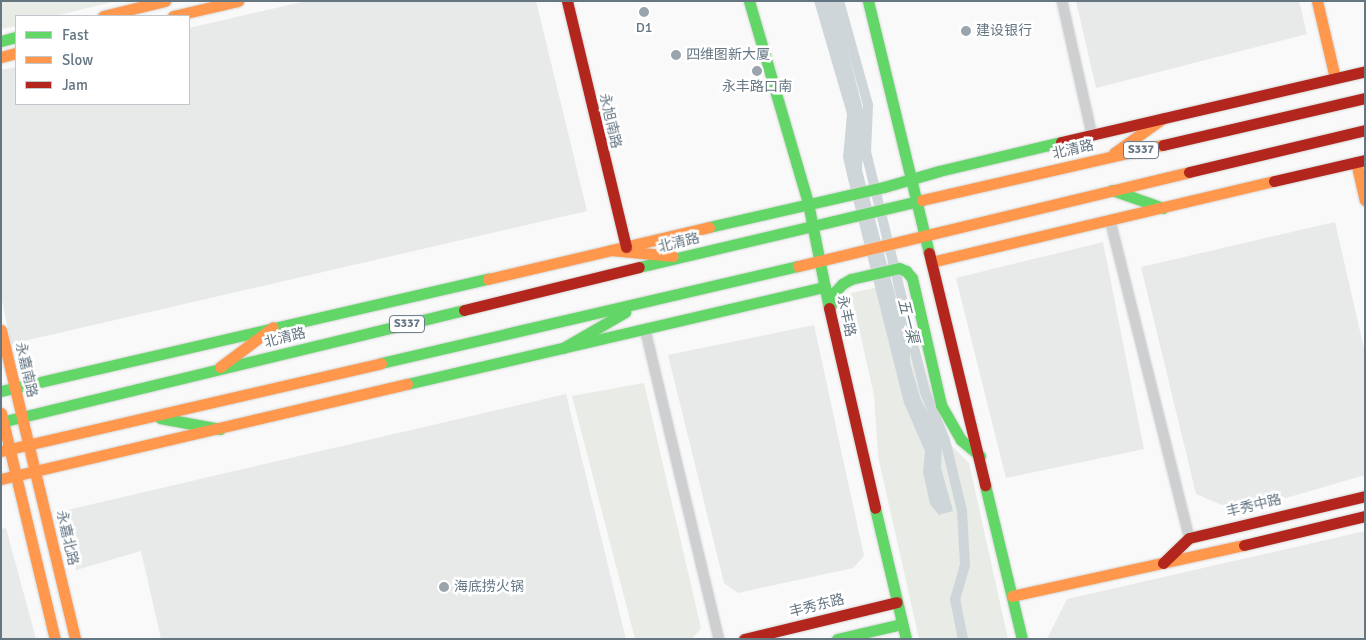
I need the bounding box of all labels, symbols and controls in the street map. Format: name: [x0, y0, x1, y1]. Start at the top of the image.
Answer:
marker: D1: [638, 6, 650, 18]
legend: [15, 15, 190, 105]
place label: D1: [636, 20, 652, 36]
place label: 建设银行: [976, 23, 1032, 39]
marker: 建设银行: [960, 25, 972, 37]
text: Fast: [62, 26, 89, 44]
place label: 四维图新大厦: [686, 47, 770, 63]
marker: 四维图新大厦: [670, 49, 682, 61]
text: Slow: [62, 51, 93, 69]
marker: 永丰路口南: [751, 65, 763, 77]
text: Jam: [62, 76, 88, 94]
place label: 永丰路口南: [722, 79, 792, 95]
street label: 永旭南路: [596, 92, 624, 150]
street label: 北清路: [1051, 137, 1095, 163]
road number: S337: [1122, 140, 1160, 160]
street label: 北清路: [657, 230, 701, 256]
street label: 永丰路: [833, 294, 859, 338]
water label: 五一渠: [894, 297, 922, 345]
road number: S337: [388, 314, 426, 334]
street label: 北清路: [263, 325, 307, 351]
street label: 永嘉南路: [12, 341, 40, 399]
street label: 丰秀中路: [1225, 491, 1283, 521]
street label: 永嘉北路: [53, 509, 81, 567]
place label: 海底捞火锅: [454, 579, 524, 595]
marker: 海底捞火锅: [438, 581, 450, 593]
street label: 丰秀东路: [788, 591, 846, 621]

